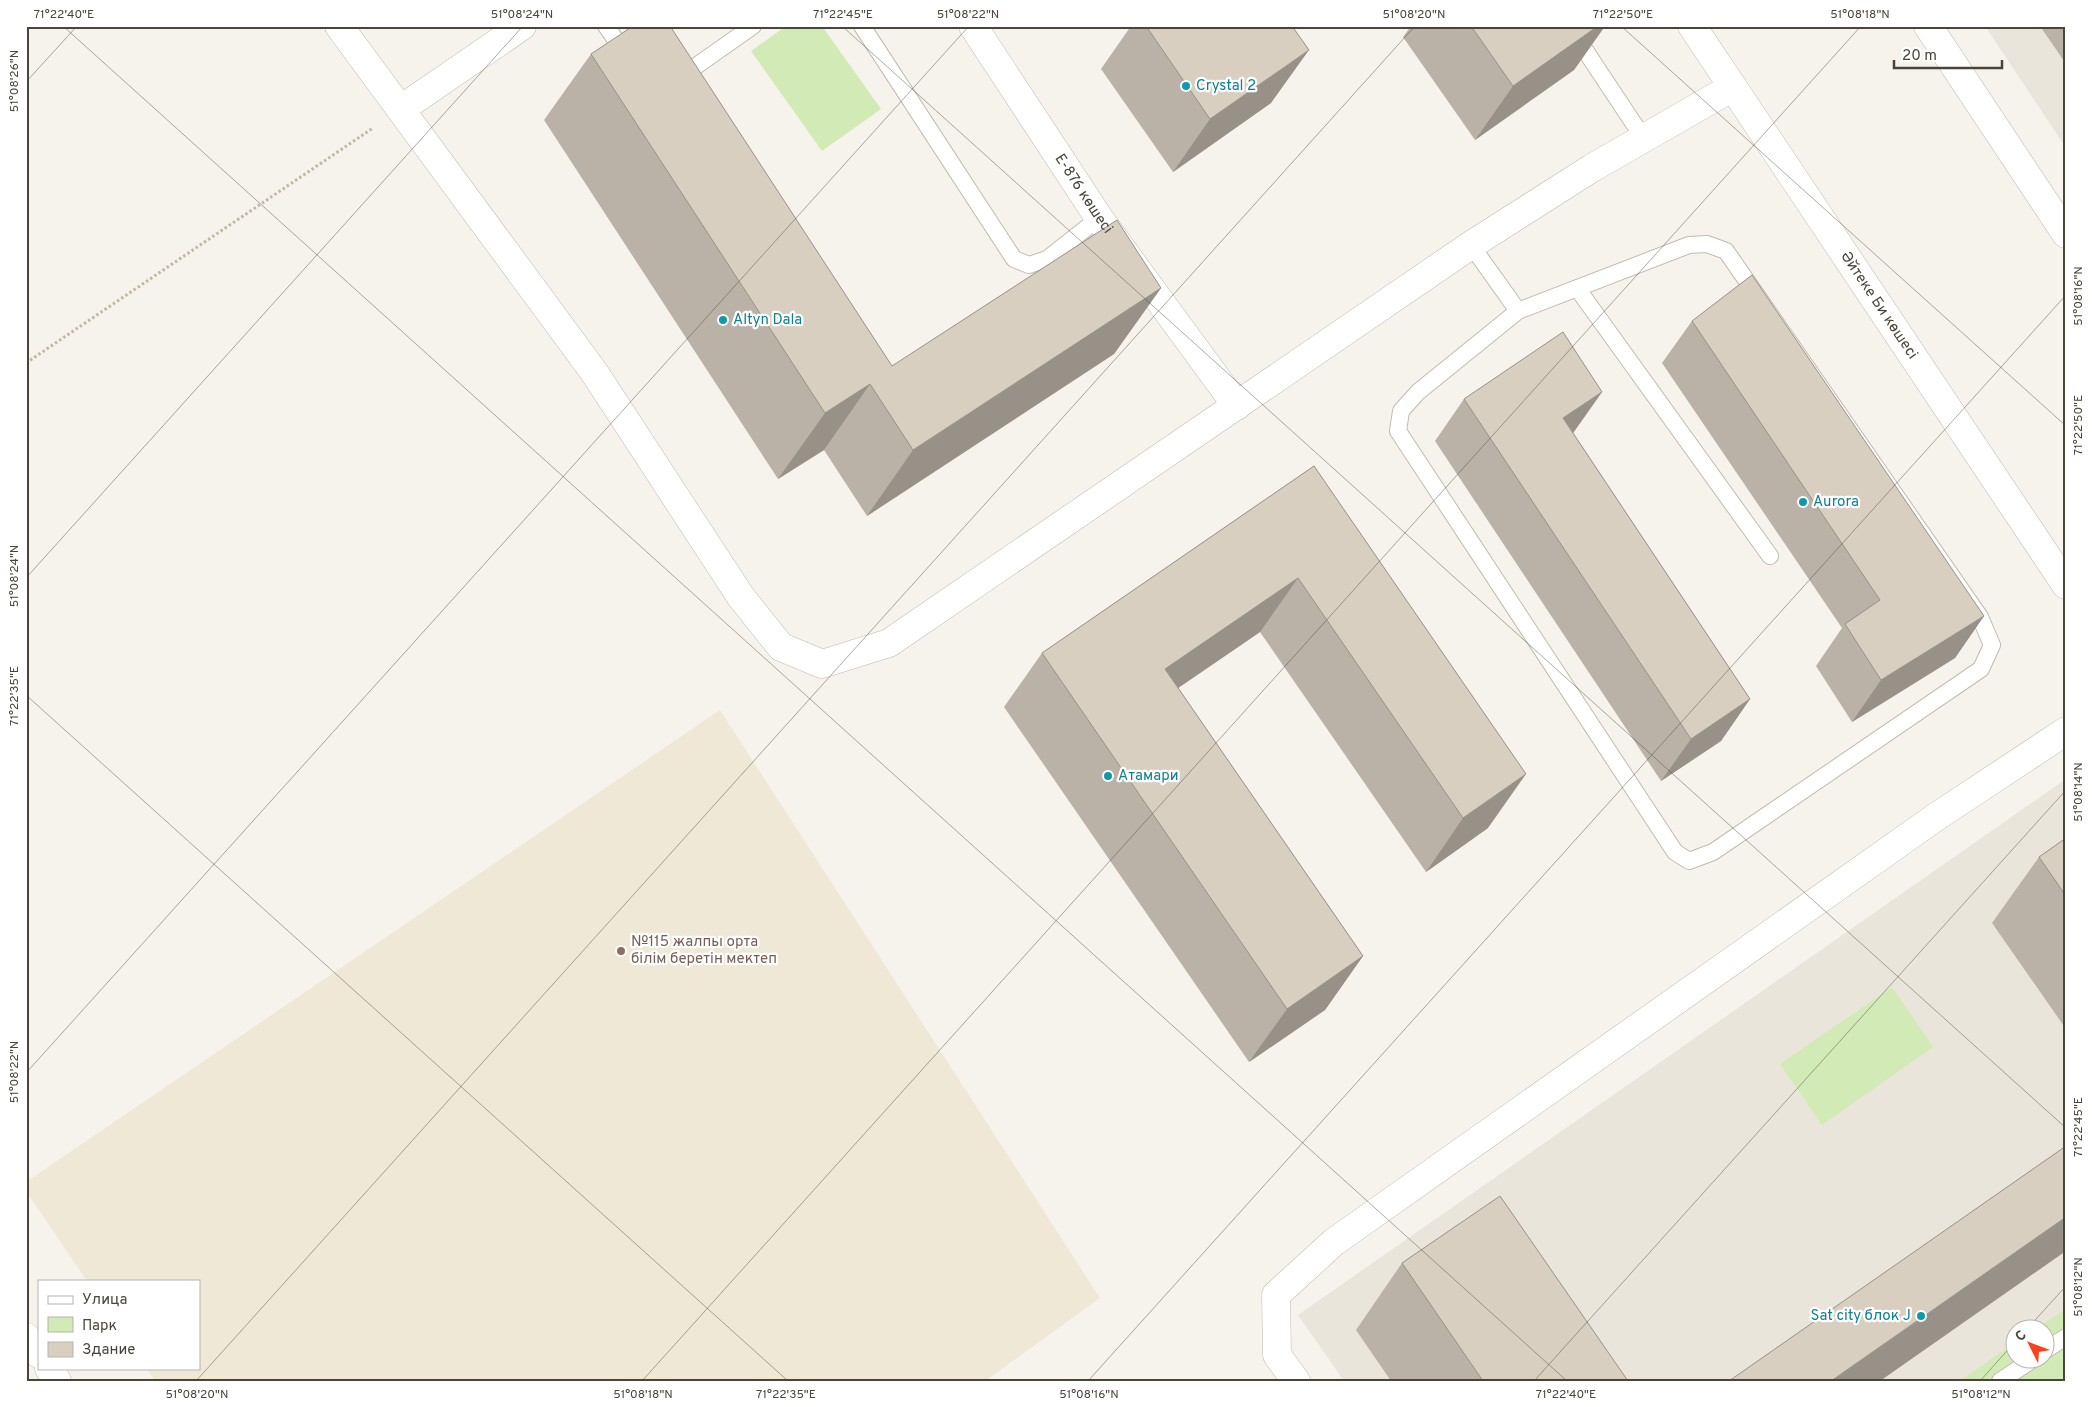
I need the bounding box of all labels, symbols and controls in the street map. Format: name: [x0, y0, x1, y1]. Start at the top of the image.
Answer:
text: 71°22'40"E: [34, 7, 94, 23]
text: 51°08'24"N: [491, 7, 553, 23]
text: 71°22'45"E: [813, 7, 873, 23]
text: 51°08'22"N: [937, 7, 999, 23]
text: 51°08'20"N: [1383, 7, 1445, 23]
text: 71°22'50"E: [1593, 7, 1653, 23]
text: 51°08'18"N: [1830, 7, 1890, 23]
scale bar: [1894, 38, 2002, 70]
text: 20 m: [1902, 47, 1937, 66]
text: 51°08'26"N: [7, 50, 23, 112]
place label: Crystal 2: [1196, 77, 1256, 96]
marker: Crystal 2: [1180, 80, 1192, 92]
street label: Е-876 көшесі: [1050, 150, 1117, 238]
street label: Әйтеке Би көшесі: [1836, 248, 1922, 363]
text: 51°08'16"N: [2071, 266, 2087, 326]
place label: Altyn Dala: [733, 311, 802, 330]
marker: Altyn Dala: [717, 314, 729, 326]
text: 71°22'50"E: [2071, 395, 2087, 455]
place label: Aurora: [1813, 493, 1859, 512]
marker: Aurora: [1797, 496, 1809, 508]
text: 51°08'24"N: [7, 545, 23, 607]
text: 71°22'35"E: [7, 666, 23, 726]
text: 51°08'14"N: [2071, 762, 2087, 822]
place label: Атамари: [1118, 767, 1179, 786]
marker: Атамари: [1102, 770, 1114, 782]
place label: №115 жалпы орта білім беретін мектеп: [631, 933, 777, 969]
marker: №115 жалпы орта білім беретін мектеп: [615, 945, 627, 957]
text: 51°08'22"N: [7, 1041, 23, 1103]
text: 71°22'45"E: [2071, 1097, 2087, 1157]
text: 51°08'12"N: [2071, 1257, 2087, 1317]
legend: [38, 1280, 200, 1370]
text: Улица: [82, 1291, 127, 1310]
place label: Sat city блок J: [1811, 1307, 1911, 1326]
marker: Sat city блок J: [1915, 1310, 1927, 1322]
text: Парк: [82, 1317, 117, 1336]
north arrow: [2004, 1320, 2054, 1370]
text: С: [2012, 1327, 2031, 1345]
text: Здание: [82, 1341, 135, 1360]
text: 51°08'20"N: [166, 1387, 228, 1403]
text: 51°08'18"N: [613, 1387, 673, 1403]
text: 71°22'35"E: [756, 1387, 816, 1403]
text: 51°08'16"N: [1059, 1387, 1119, 1403]
text: 71°22'40"E: [1536, 1387, 1596, 1403]
text: 51°08'12"N: [1951, 1387, 2011, 1403]

